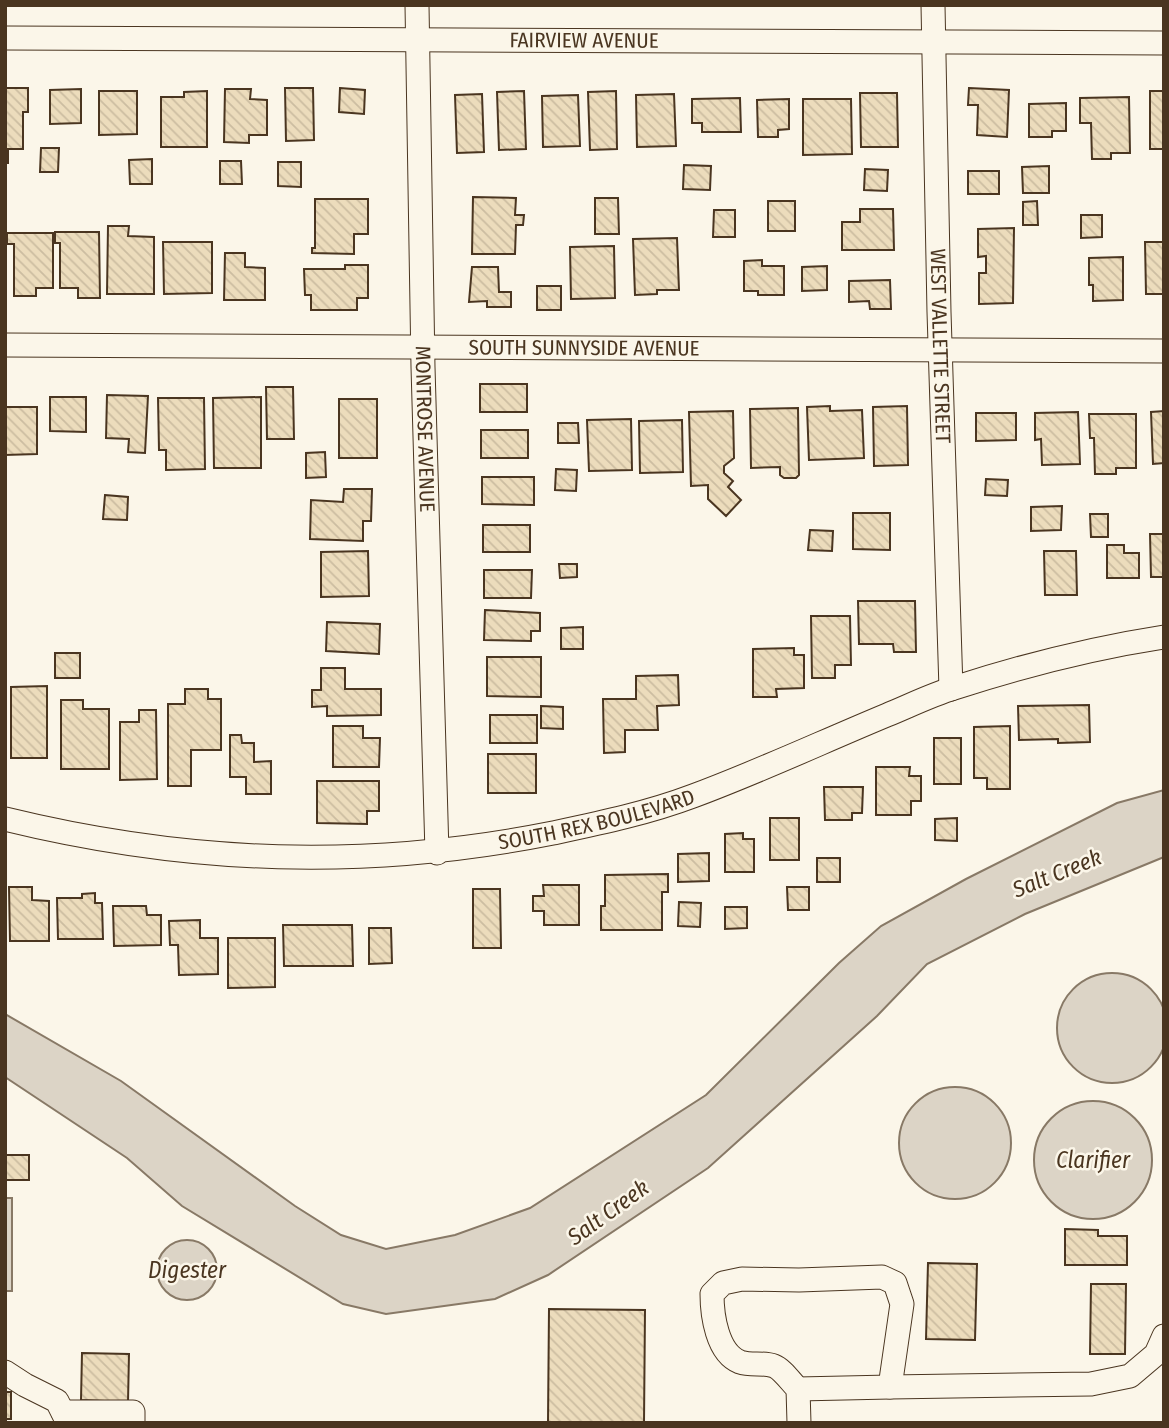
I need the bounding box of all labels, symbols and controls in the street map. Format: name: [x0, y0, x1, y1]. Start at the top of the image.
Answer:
street label: FAIRVIEW AVENUE: [509, 27, 659, 54]
street label: WEST VALLETTE STREET: [925, 248, 956, 444]
street label: SOUTH SUNNYSIDE AVENUE: [468, 334, 700, 362]
street label: MONTROSE AVENUE: [410, 346, 440, 513]
street label: SOUTH REX BOULEVARD: [496, 783, 698, 855]
water label: Salt Creek: [1007, 842, 1106, 904]
water label: Clarifier: [1056, 1146, 1131, 1174]
water label: Salt Creek: [561, 1173, 654, 1251]
water label: Digester: [148, 1256, 227, 1284]

